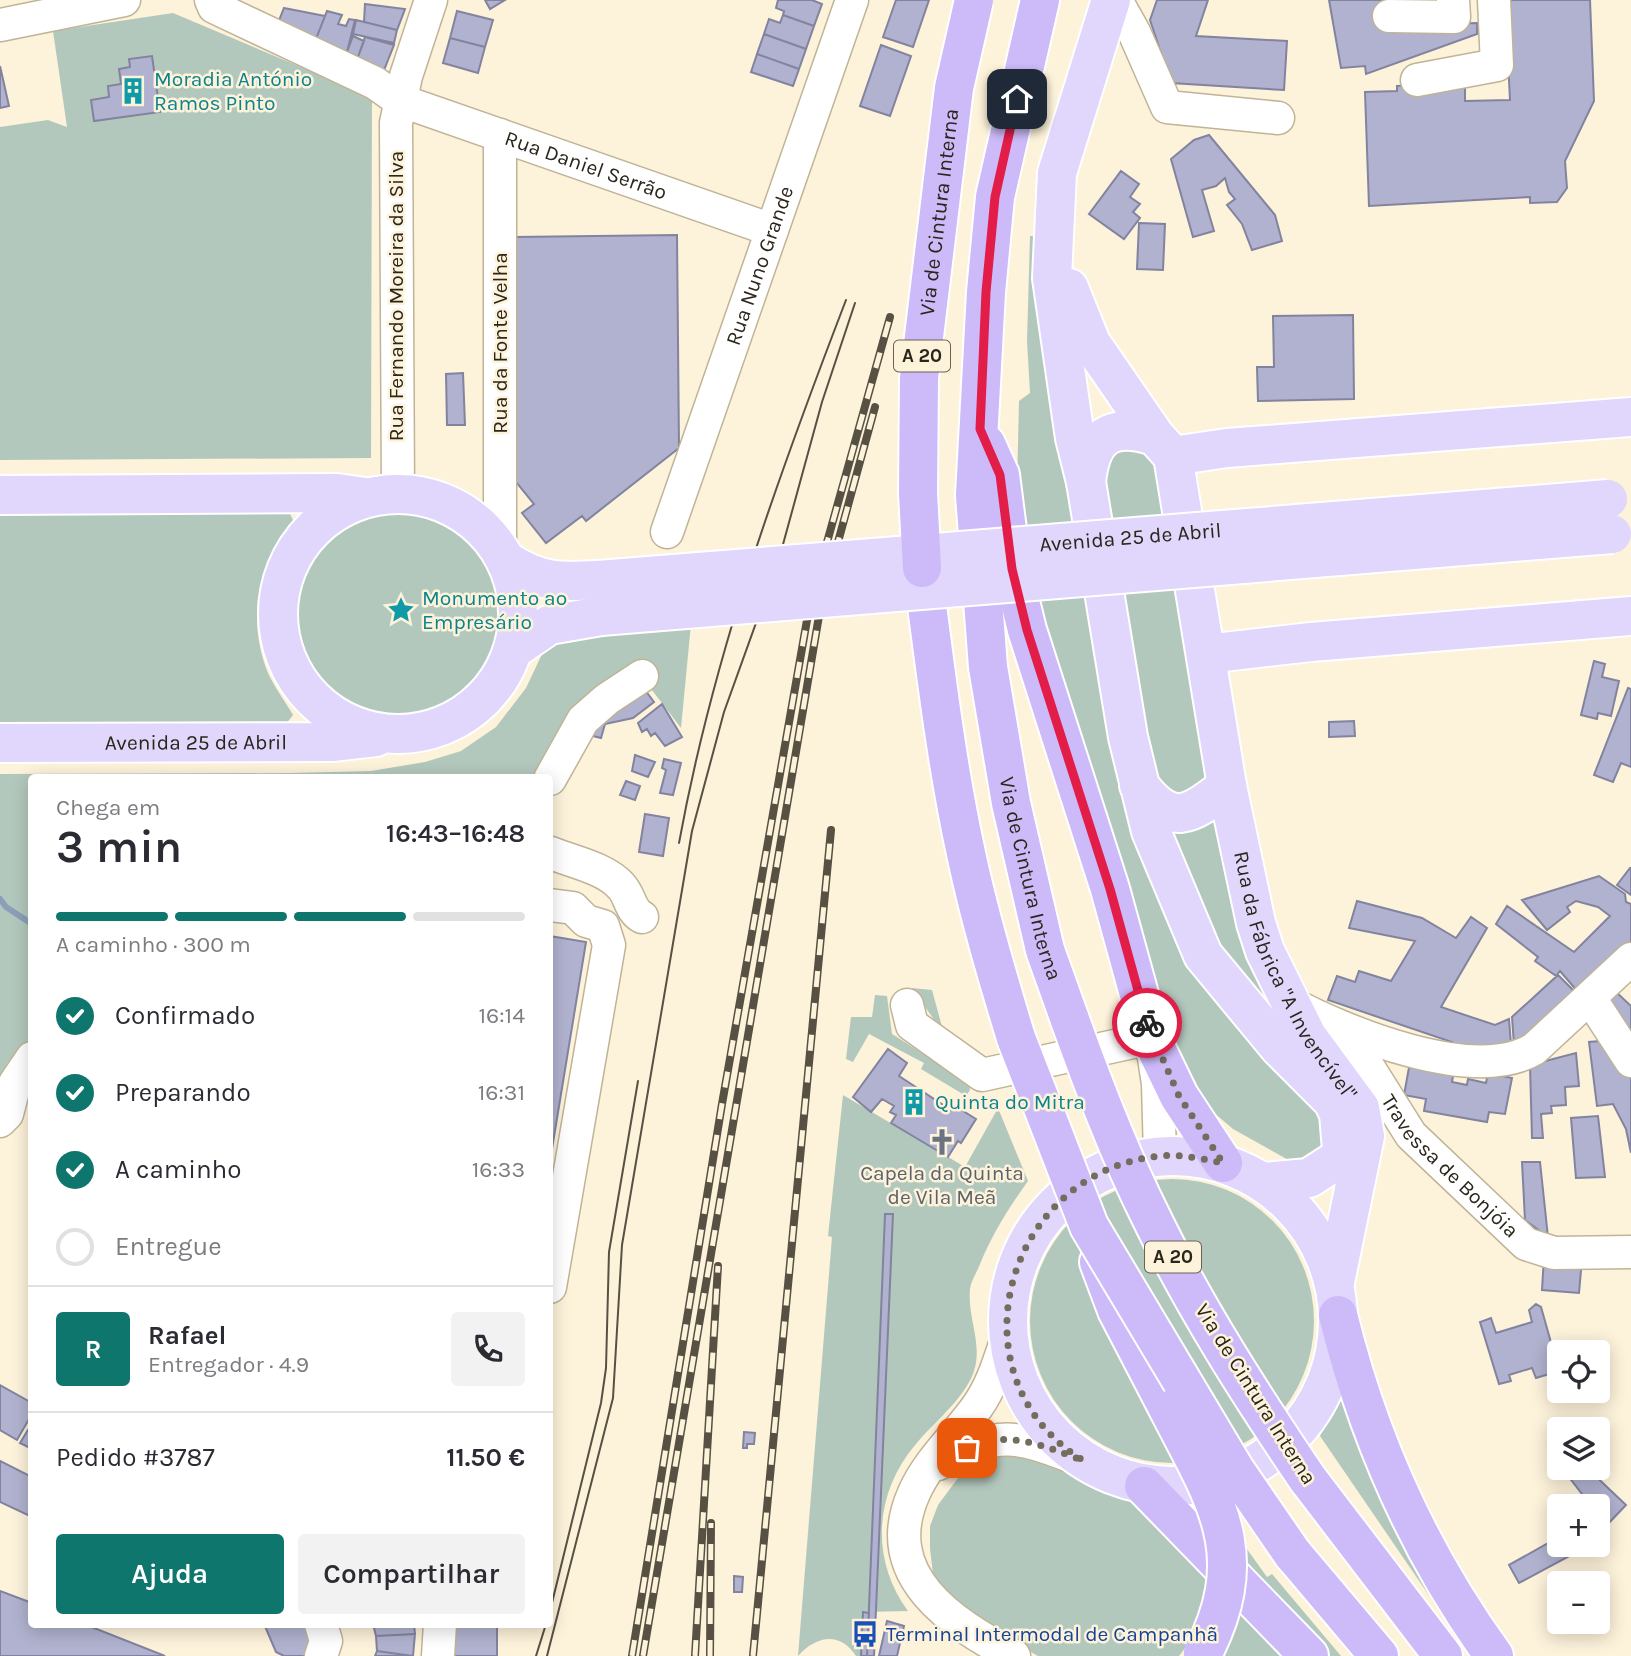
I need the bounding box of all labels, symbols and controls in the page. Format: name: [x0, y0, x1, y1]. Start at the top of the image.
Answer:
place label: Moradia António Ramos Pinto: [154, 67, 312, 115]
pin: [987, 69, 1047, 129]
building icon: Moradia António Ramos Pinto: [118, 76, 148, 106]
icon: home: [998, 80, 1036, 118]
street label: Via de Cintura Interna: [915, 107, 963, 317]
street label: Rua Daniel Serrão: [502, 126, 670, 204]
street label: Rua Fernando Moreira da Silva: [384, 151, 408, 441]
street label: Rua Nuno Grande: [721, 183, 798, 348]
street label: Rua da Fonte Velha: [488, 252, 512, 434]
road number: A 20: [894, 340, 950, 372]
street label: Avenida 25 de Abril: [1038, 518, 1222, 557]
place label: Monumento ao Empresário: [422, 586, 567, 634]
place icon: Monumento ao Empresário: [386, 595, 416, 625]
street label: Avenida 25 de Abril: [105, 730, 287, 755]
street label: Via de Cintura Interna: [995, 775, 1067, 983]
text: Chega em: [56, 794, 160, 821]
text: 16:43–16:48: [386, 818, 525, 849]
text: 3 min: [56, 820, 182, 874]
street label: Rua da Fábrica "A Invencível": [1229, 849, 1362, 1105]
text: A caminho · 300 m: [56, 931, 251, 958]
courier: [1112, 988, 1182, 1058]
icon: check: [56, 997, 94, 1035]
text: Confirmado: [115, 1000, 255, 1031]
text: 16:14: [478, 1002, 525, 1029]
icon: bike: [1128, 1004, 1166, 1042]
icon: check: [56, 1074, 94, 1112]
text: Preparando: [115, 1077, 251, 1108]
text: 16:31: [478, 1079, 525, 1106]
building icon: Quinta do Mitra: [899, 1087, 929, 1117]
place label: Quinta do Mitra: [935, 1090, 1085, 1114]
street label: Travessa de Bonjóia: [1376, 1090, 1524, 1243]
church icon: Capela da Quinta de Vila Meã: [927, 1127, 957, 1157]
icon: check: [56, 1151, 94, 1189]
text: A caminho: [115, 1154, 242, 1185]
text: 16:33: [472, 1156, 525, 1183]
place label: Capela da Quinta de Vila Meã: [860, 1161, 1024, 1209]
text: Entregue: [115, 1231, 222, 1262]
road number: A 20: [1145, 1242, 1201, 1273]
street label: Via de Cintura Interna: [1191, 1299, 1321, 1489]
button: phone: [451, 1312, 525, 1386]
text: Rafael: [148, 1320, 226, 1351]
text: R: [85, 1334, 101, 1365]
map controls: [1547, 1340, 1610, 1634]
button: locate: [1547, 1340, 1610, 1403]
text: Entregador · 4.9: [148, 1351, 309, 1378]
button: layers: [1547, 1417, 1610, 1480]
pin: [937, 1418, 997, 1478]
icon: bag: [948, 1429, 986, 1467]
text: Pedido #3787: [56, 1442, 215, 1473]
text: 11.50 €: [446, 1442, 525, 1473]
button: +: [1547, 1494, 1610, 1557]
button: Ajuda: [56, 1534, 284, 1614]
button: Compartilhar: [298, 1534, 525, 1614]
button: −: [1547, 1571, 1610, 1634]
bus stop icon: Terminal Intermodal de Campanhã: [850, 1619, 880, 1649]
place label: Terminal Intermodal de Campanhã: [886, 1622, 1218, 1646]

